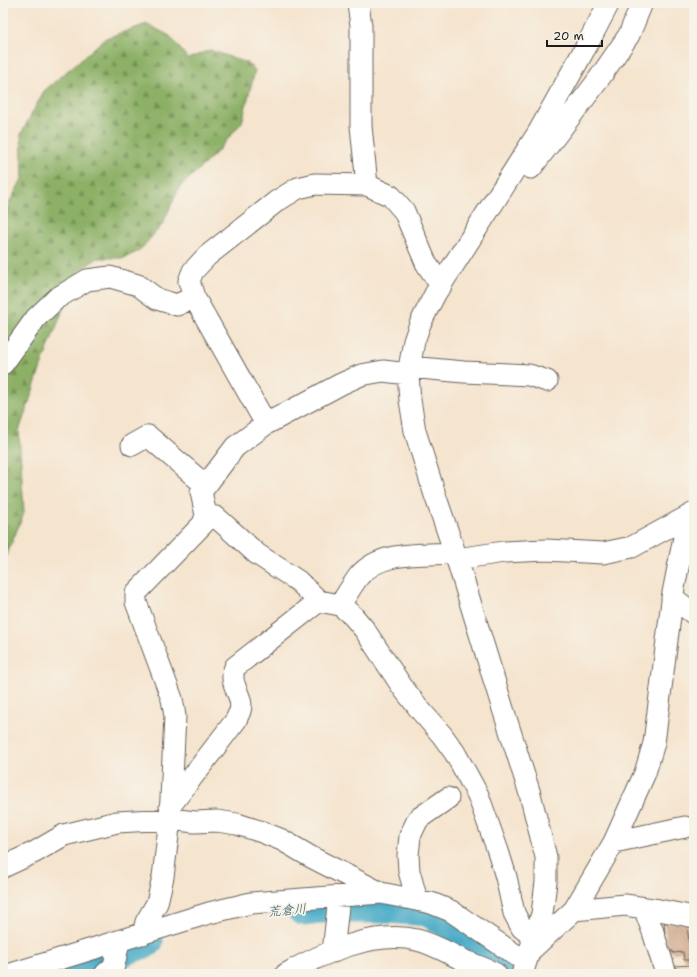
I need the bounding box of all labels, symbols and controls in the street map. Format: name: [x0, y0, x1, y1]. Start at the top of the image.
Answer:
scale bar: [547, 22, 602, 48]
text: 20 m: [553, 28, 584, 44]
water label: 荒倉川: [267, 900, 307, 920]

